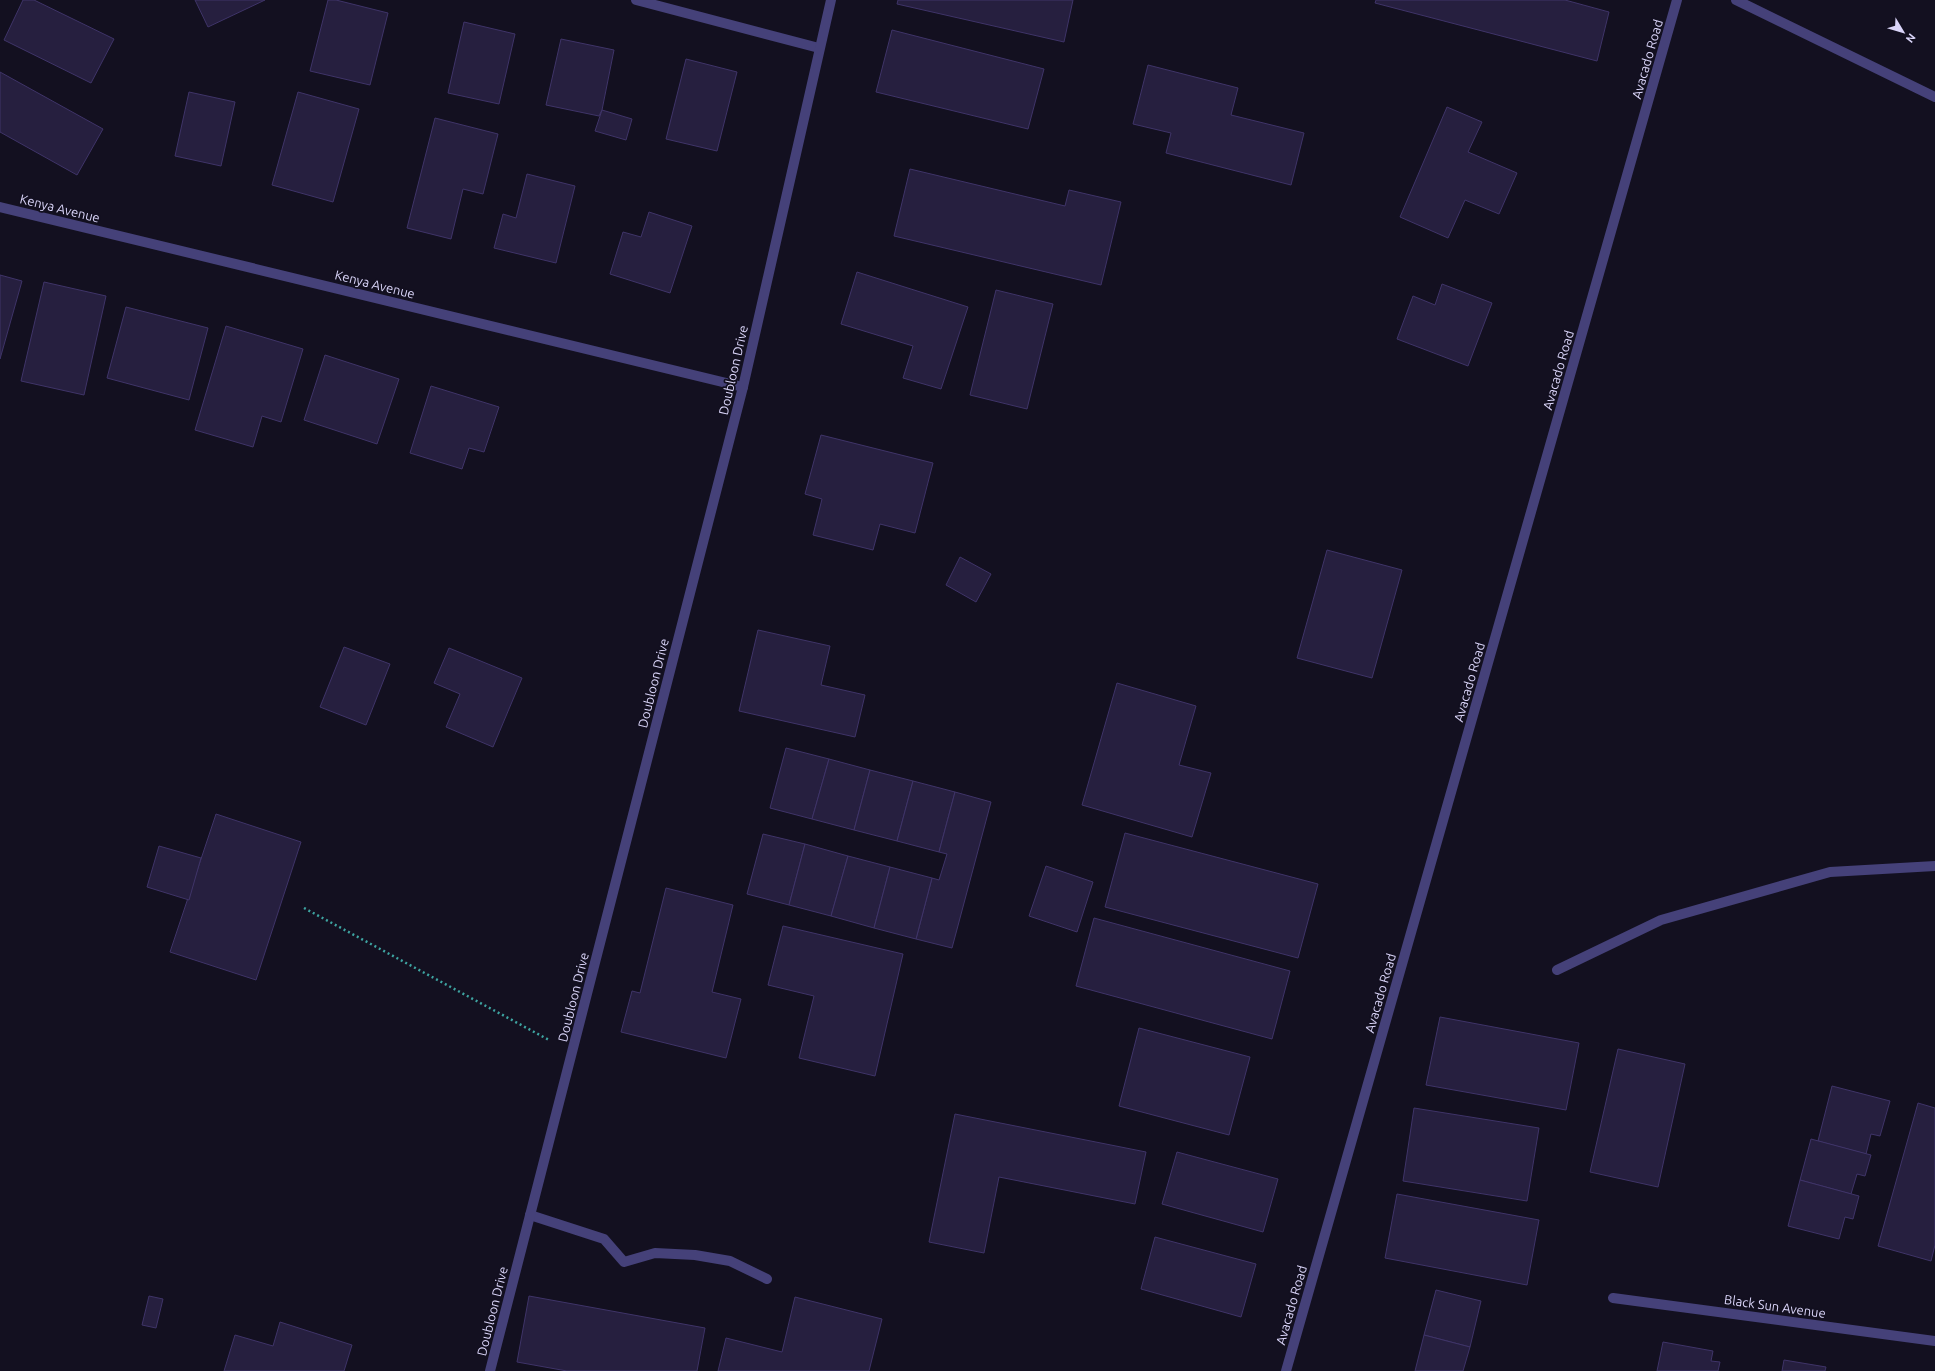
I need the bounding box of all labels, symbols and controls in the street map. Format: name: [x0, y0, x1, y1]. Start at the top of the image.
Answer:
north arrow: [1883, 12, 1923, 52]
street label: Avacado Road: [1629, 18, 1665, 100]
text: N: [1904, 31, 1918, 45]
street label: Kenya Avenue: [19, 191, 101, 225]
street label: Kenya Avenue: [334, 267, 416, 301]
street label: Doubloon Drive: [716, 324, 750, 416]
street label: Avacado Road: [1540, 329, 1576, 411]
street label: Doubloon Drive: [635, 637, 671, 729]
street label: Avacado Road: [1451, 641, 1487, 723]
street label: Doubloon Drive: [555, 951, 591, 1043]
street label: Avacado Road: [1362, 952, 1398, 1034]
street label: Avacado Road: [1273, 1264, 1309, 1346]
street label: Doubloon Drive: [474, 1265, 510, 1357]
street label: Black Sun Avenue: [1723, 1292, 1827, 1320]

